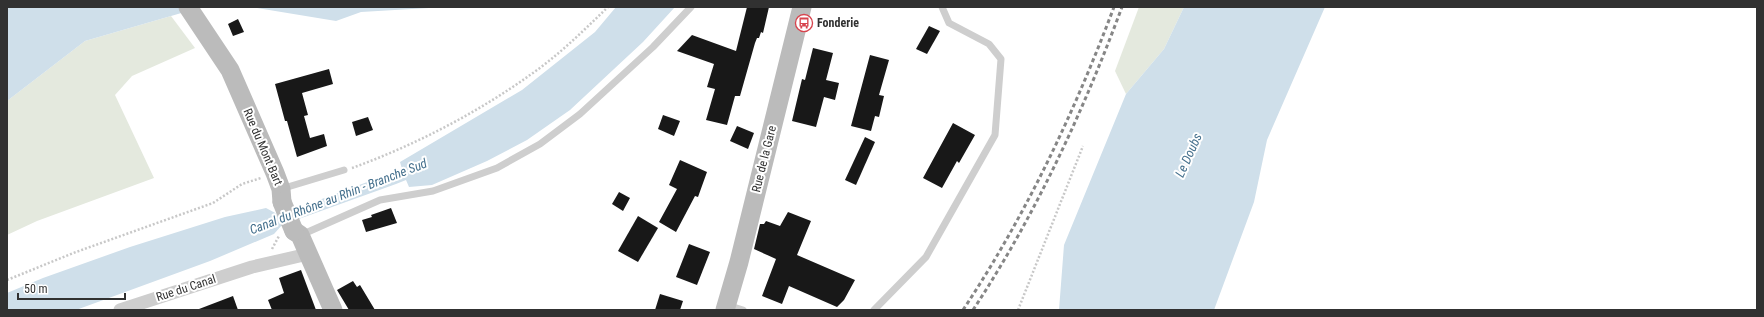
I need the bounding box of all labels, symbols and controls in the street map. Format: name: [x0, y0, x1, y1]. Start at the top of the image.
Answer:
bus stop icon: Fonderie: [794, 13, 814, 33]
place label: Fonderie: [817, 16, 859, 30]
street label: Rue du Mont Bart: [241, 106, 286, 188]
street label: Rue de la Gare: [749, 124, 779, 194]
water label: Le Doubs: [1172, 131, 1205, 179]
water label: Canal du Rhône au Rhin - Branche Sud: [247, 155, 430, 237]
street label: Rue du Canal: [154, 272, 218, 304]
scale bar: [18, 275, 125, 301]
text: 50 m: [24, 282, 48, 296]

